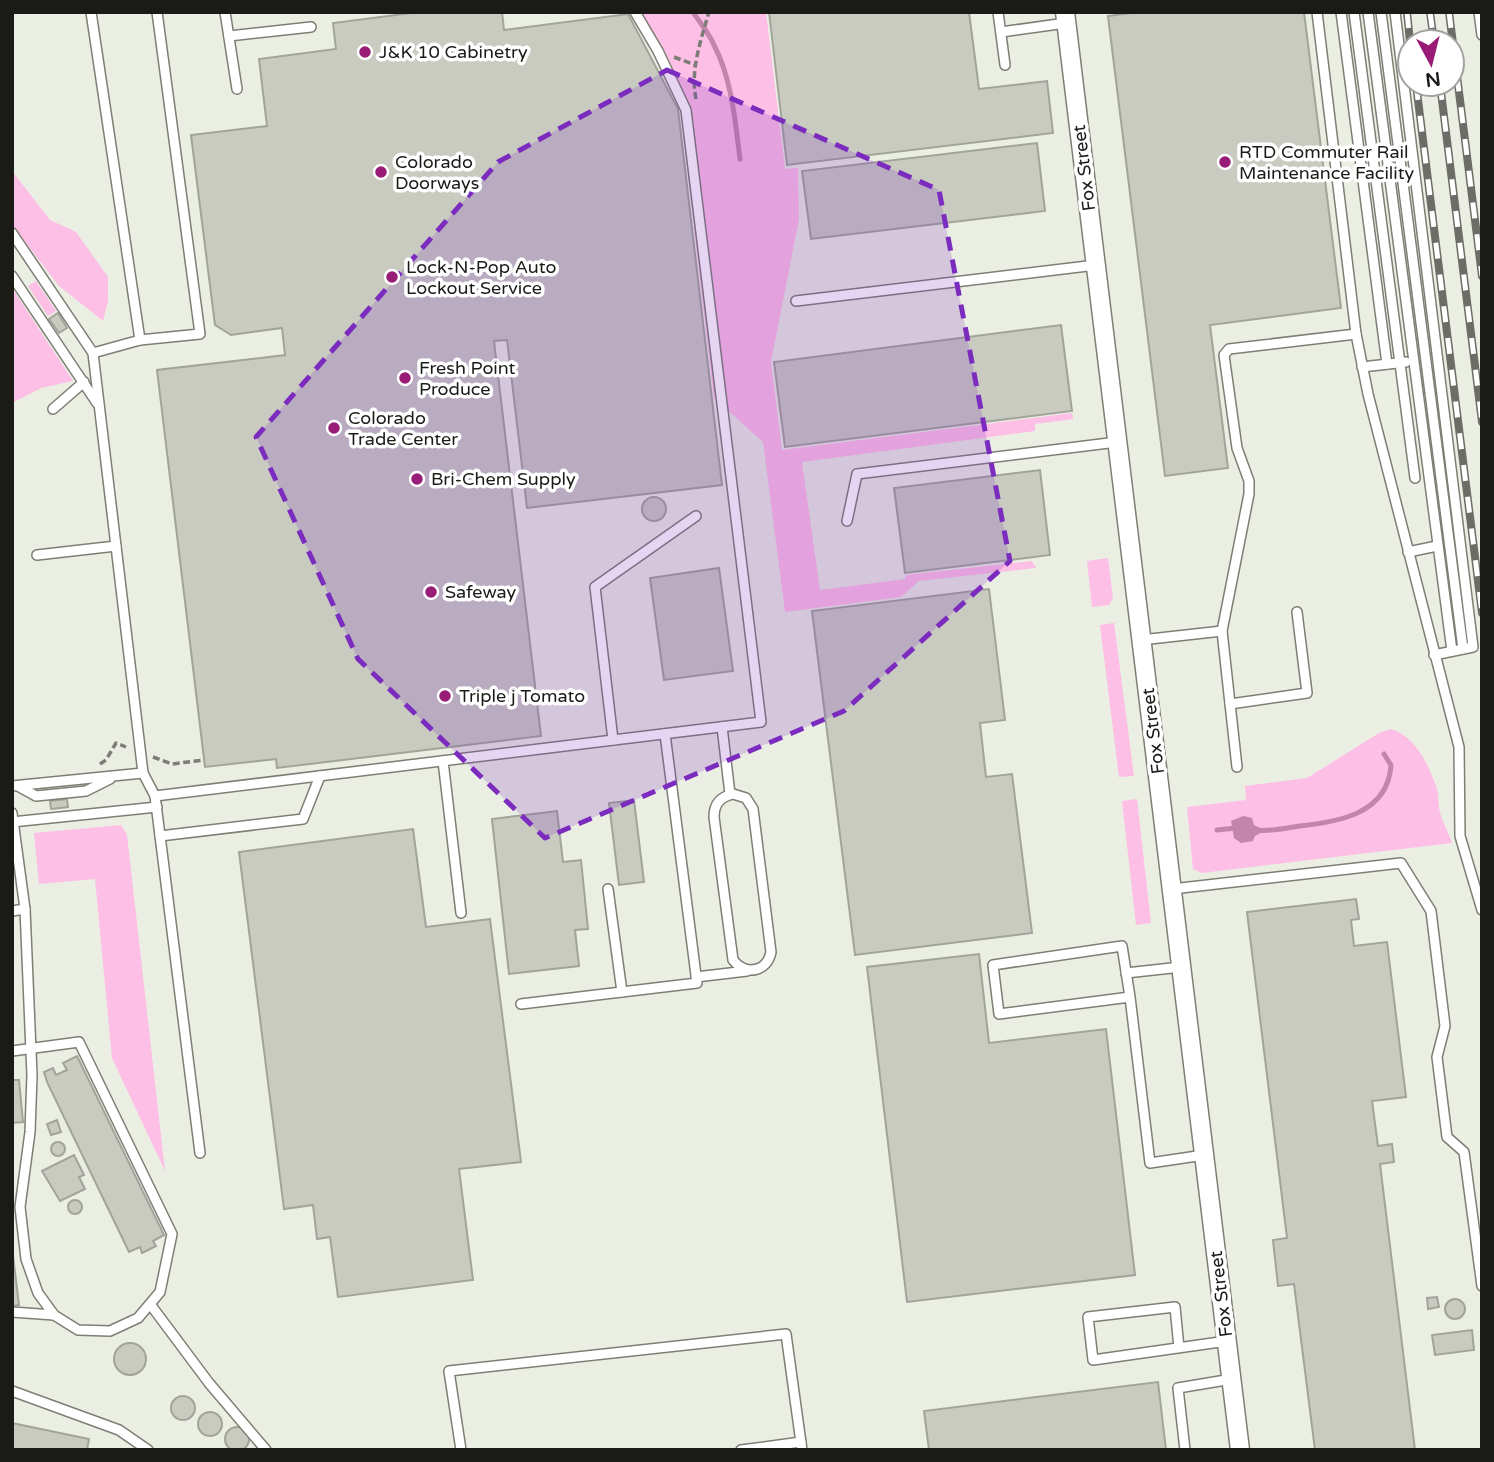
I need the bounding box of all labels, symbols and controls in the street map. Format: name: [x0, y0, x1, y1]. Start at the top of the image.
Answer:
north arrow: [1396, 28, 1466, 98]
place label: J&K 10 Cabinetry: [379, 41, 528, 63]
marker: J&K 10 Cabinetry: [357, 44, 373, 60]
text: N: [1424, 67, 1442, 91]
street label: Fox Street: [1068, 123, 1100, 212]
place label: RTD Commuter Rail Maintenance Facility: [1239, 141, 1415, 184]
place label: Colorado Doorways: [395, 151, 479, 194]
marker: RTD Commuter Rail Maintenance Facility: [1217, 154, 1233, 170]
marker: Colorado Doorways: [373, 164, 389, 180]
place label: Lock-N-Pop Auto Lockout Service: [406, 256, 557, 299]
marker: Lock-N-Pop Auto Lockout Service: [384, 269, 400, 285]
place label: Fresh Point Produce: [419, 357, 516, 400]
marker: Fresh Point Produce: [397, 370, 413, 386]
place label: Colorado Trade Center: [348, 407, 458, 450]
marker: Colorado Trade Center: [326, 420, 342, 436]
place label: Bri-Chem Supply: [431, 468, 576, 490]
marker: Bri-Chem Supply: [409, 471, 425, 487]
place label: Safeway: [445, 581, 517, 603]
marker: Safeway: [423, 584, 439, 600]
place label: Triple j Tomato: [459, 685, 585, 707]
street label: Fox Street: [1137, 686, 1169, 775]
marker: Triple j Tomato: [437, 688, 453, 704]
street label: Fox Street: [1205, 1249, 1237, 1338]

